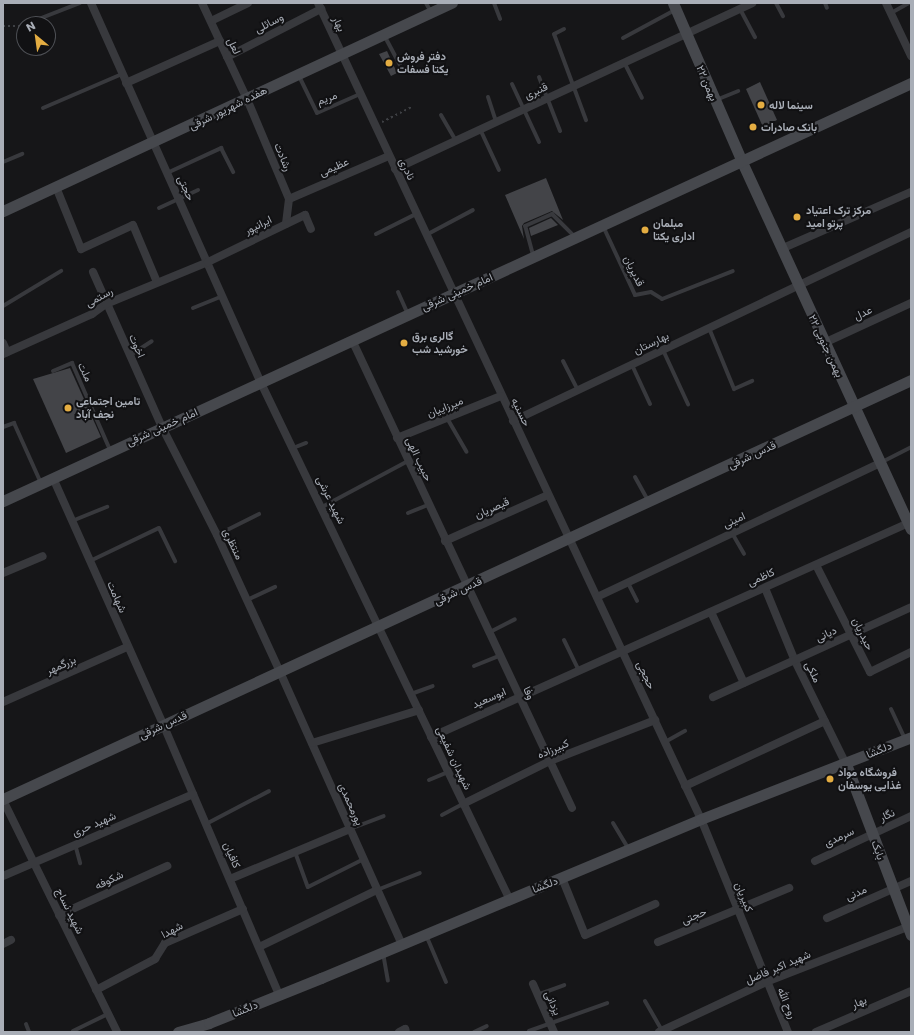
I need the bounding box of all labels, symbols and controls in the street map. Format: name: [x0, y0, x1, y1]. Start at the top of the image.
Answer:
street label: وسائلی: [252, 10, 286, 36]
street label: بهار: [330, 14, 348, 34]
north arrow: [16, 16, 56, 56]
text: N: [23, 17, 38, 35]
street label: لعل: [224, 36, 244, 56]
place label: دفتر فروش یکتا فسفات: [397, 50, 448, 76]
marker: دفتر فروش یکتا فسفات: [384, 58, 394, 68]
street label: ۲۲ بهمن: [694, 63, 720, 103]
street label: قنبری: [522, 80, 550, 102]
street label: هفده شهریور شرقی: [187, 83, 269, 133]
street label: مریم: [315, 88, 339, 108]
place label: سینما لاله: [769, 98, 813, 112]
marker: سینما لاله: [756, 100, 766, 110]
place label: بانک صادرات: [761, 120, 817, 134]
marker: بانک صادرات: [748, 122, 758, 132]
street label: رشادت: [271, 141, 295, 173]
street label: عظیمی: [317, 155, 351, 179]
street label: نادری: [396, 156, 418, 182]
street label: حجتی: [175, 173, 197, 203]
place label: مرکز ترک اعتیاد پرتو امید: [806, 204, 871, 230]
marker: مرکز ترک اعتیاد پرتو امید: [791, 211, 803, 223]
street label: ایرانپور: [242, 213, 274, 237]
place label: مبلمان اداری یکتا: [653, 217, 695, 243]
marker: مبلمان اداری یکتا: [640, 225, 650, 235]
street label: قدیریان: [621, 253, 647, 289]
street label: امام خمینی شرقی: [419, 270, 495, 314]
street label: رستمی: [83, 284, 115, 310]
street label: عدل: [852, 303, 874, 323]
street label: ۲۲ بهمن جنوبی: [806, 313, 846, 379]
street label: بهارستان: [631, 329, 671, 357]
place label: گالری برق خورشید شب: [412, 330, 468, 356]
street label: اخوت: [126, 332, 148, 360]
marker: گالری برق خورشید شب: [399, 338, 409, 348]
street label: ملت: [75, 360, 95, 384]
street label: میرزاییان: [425, 394, 465, 420]
place label: تامین اجتماعی نجف آباد: [76, 395, 140, 421]
street label: حسنیه: [508, 396, 534, 428]
marker: تامین اجتماعی نجف آباد: [63, 403, 73, 413]
street label: امام خمینی شرقی: [124, 405, 200, 449]
street label: حبیب الهی: [403, 435, 435, 483]
street label: قدس شرقی: [726, 438, 778, 472]
street label: شهید عرشی: [314, 474, 348, 526]
street label: قیصریان: [473, 495, 511, 521]
street label: امینی: [721, 509, 747, 531]
street label: منتظری: [220, 526, 246, 562]
street label: کاظمی: [745, 565, 777, 589]
street label: قدس شرقی: [432, 574, 484, 608]
street label: شهامت: [104, 579, 130, 615]
street label: حیدریان: [849, 616, 877, 652]
street label: دیانی: [813, 623, 839, 645]
street label: بزرگمهر: [44, 653, 78, 677]
street label: حججی: [634, 659, 658, 691]
street label: ملکی: [802, 659, 824, 685]
street label: وفا: [520, 684, 538, 702]
street label: ابوسعید: [470, 685, 508, 711]
street label: قدس شرقی: [137, 708, 189, 742]
street label: شهیدان شفیعی: [434, 724, 474, 792]
street label: کبیرزاده: [535, 736, 571, 762]
street label: دلگشا: [864, 739, 894, 761]
place label: فروشگاه مواد غذایی یوسفان: [838, 766, 901, 792]
marker: فروشگاه مواد غذایی یوسفان: [825, 774, 835, 784]
street label: پورمحمدی: [336, 781, 366, 827]
street label: نگار: [877, 806, 897, 824]
street label: شهید حری: [70, 809, 118, 839]
street label: سرمدی: [822, 824, 856, 850]
street label: بابک: [868, 838, 888, 862]
street label: کافیان: [221, 840, 243, 870]
street label: شکوفه: [93, 868, 125, 892]
street label: دلگشا: [530, 874, 560, 896]
street label: کبیریان: [732, 880, 756, 914]
street label: مدنی: [843, 882, 869, 904]
street label: شهید نساج: [53, 886, 87, 936]
street label: حجتی: [679, 905, 709, 927]
street label: شهدا: [159, 919, 185, 941]
street label: شهید اکبر فاضل: [743, 947, 813, 987]
street label: روح الله: [775, 985, 799, 1021]
street label: یزدانی: [542, 989, 564, 1017]
street label: بهار: [849, 993, 869, 1011]
street label: دلگشا: [230, 998, 260, 1020]

